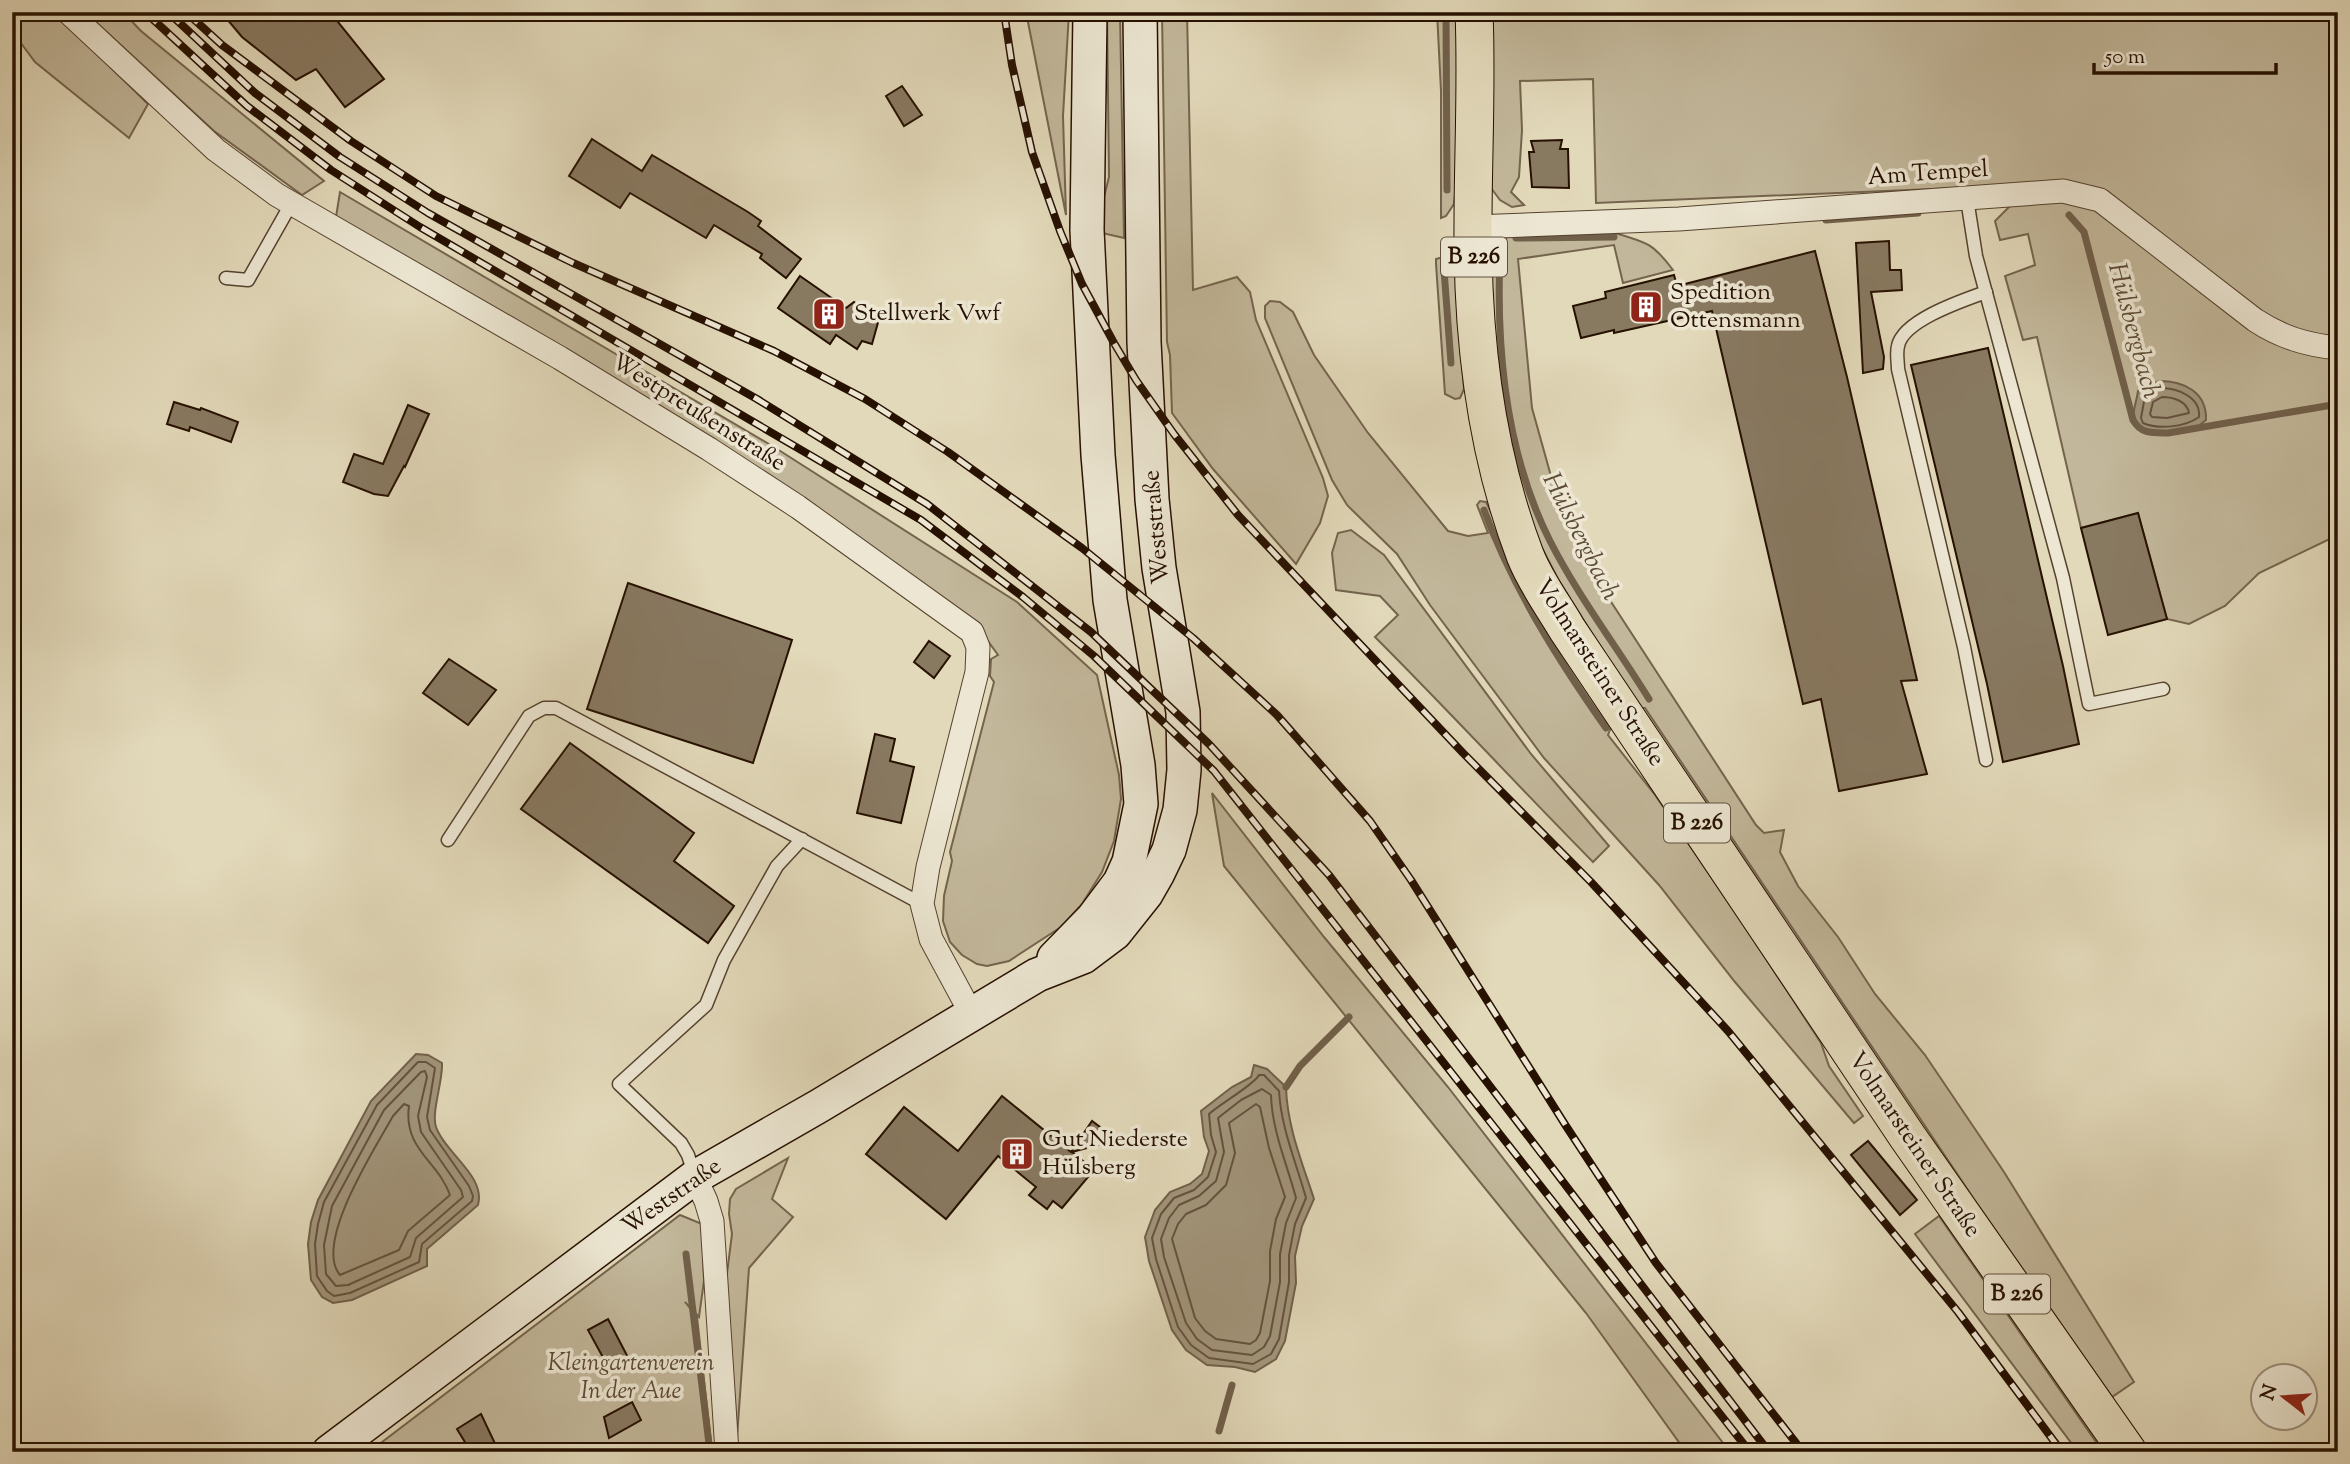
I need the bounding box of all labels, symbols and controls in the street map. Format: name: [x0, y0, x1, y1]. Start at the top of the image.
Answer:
scale bar: [2094, 32, 2276, 76]
text: 50 m: [2104, 43, 2145, 73]
street label: Am Tempel: [1866, 153, 1990, 195]
road number: B 226: [1441, 238, 1507, 276]
water label: Hülsbergbach: [2097, 259, 2169, 403]
place label: Spedition Ottensmann: [1670, 276, 1801, 338]
building icon: Spedition Ottensmann: [1627, 288, 1665, 326]
building icon: Stellwerk Vwf: [810, 295, 848, 333]
place label: Stellwerk Vwf: [854, 297, 1002, 331]
street label: Westpreußenstraße: [604, 346, 792, 480]
water label: Hülsbergbach: [1532, 467, 1628, 608]
street label: Weststraße: [1135, 468, 1179, 586]
street label: Volmarsteiner Straße: [1525, 572, 1673, 774]
road number: B 226: [1664, 804, 1730, 842]
street label: Volmarsteiner Straße: [1839, 1045, 1989, 1245]
place label: Gut Niederste Hülsberg: [1042, 1123, 1188, 1185]
building icon: Gut Niederste Hülsberg: [998, 1135, 1036, 1173]
street label: Weststraße: [615, 1150, 729, 1244]
road number: B 226: [1984, 1274, 2050, 1314]
park label: Kleingartenverein In der Aue: [548, 1347, 715, 1409]
north arrow: [2248, 1362, 2318, 1432]
text: N: [2255, 1382, 2285, 1404]

